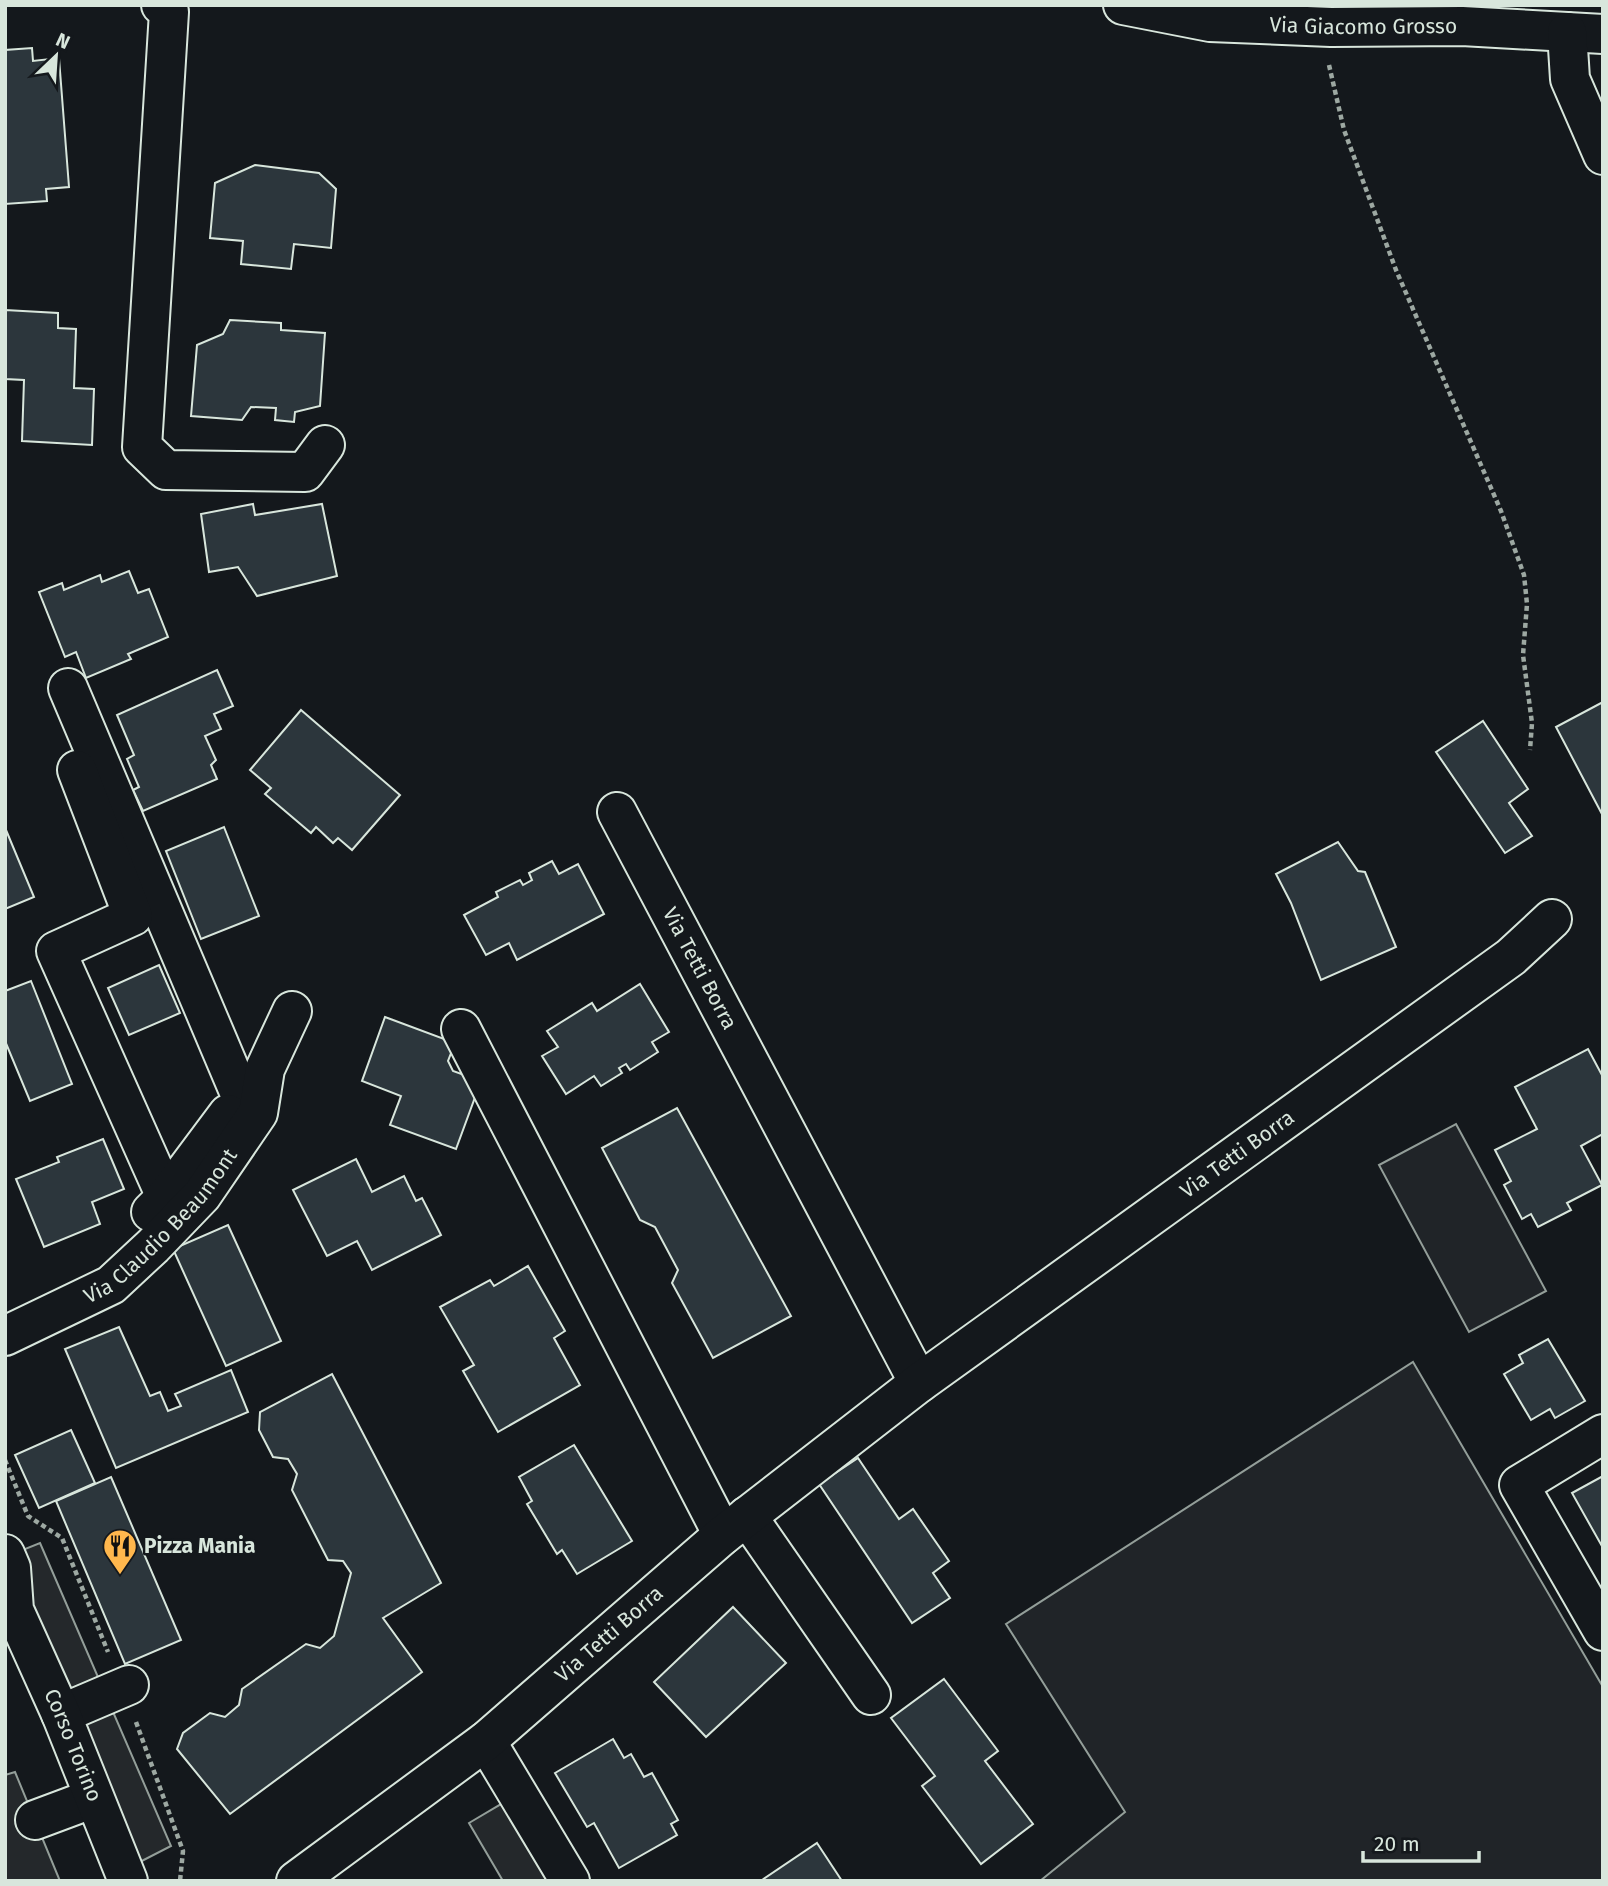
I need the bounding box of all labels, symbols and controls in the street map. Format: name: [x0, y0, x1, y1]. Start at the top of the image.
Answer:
street label: Via Giacomo Grosso: [1269, 11, 1457, 40]
north arrow: [21, 21, 91, 91]
text: N: [52, 28, 74, 54]
street label: Via Tetti Borra: [657, 903, 743, 1034]
street label: Via Tetti Borra: [1175, 1104, 1299, 1204]
street label: Via Claudio Beaumont: [79, 1143, 243, 1309]
restaurant icon: Pizza Mania: [101, 1527, 139, 1576]
place label: Pizza Mania: [144, 1533, 256, 1559]
street label: Via Tetti Borra: [550, 1580, 668, 1688]
street label: Corso Torino: [38, 1685, 108, 1805]
scale bar: [1363, 1820, 1478, 1864]
text: 20 m: [1374, 1831, 1420, 1857]

